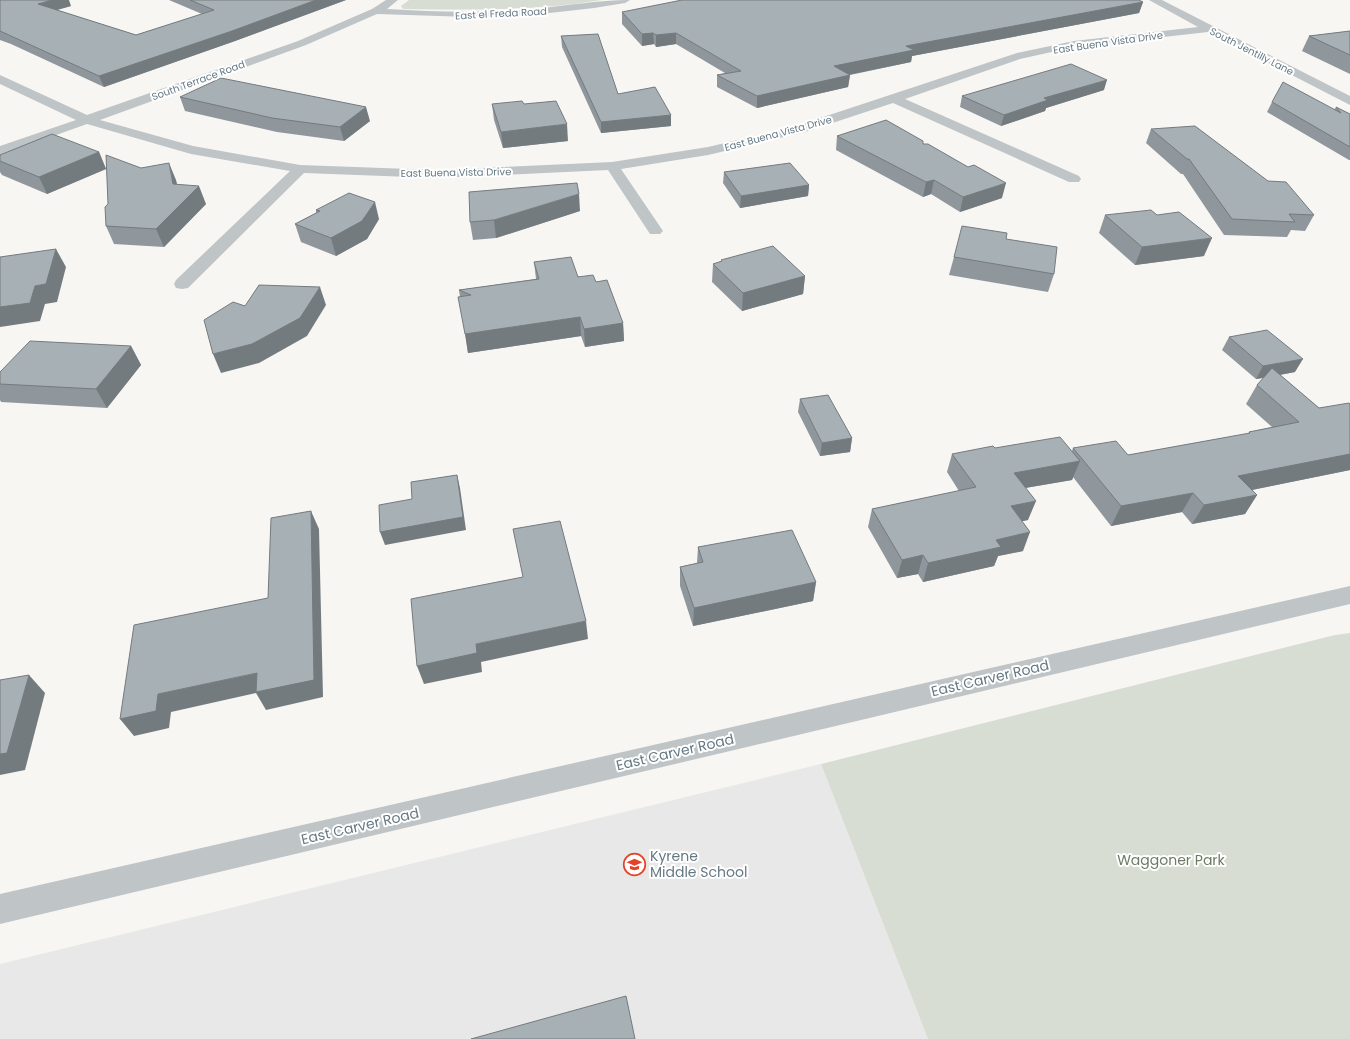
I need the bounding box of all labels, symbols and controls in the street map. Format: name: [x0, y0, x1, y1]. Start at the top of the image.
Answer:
street label: East el Freda Road: [455, 4, 547, 23]
street label: South Jentilly Lane: [1207, 24, 1296, 79]
street label: East Buena Vista Drive: [1052, 27, 1164, 58]
street label: South Terrace Road: [149, 57, 247, 104]
street label: East Buena Vista Drive: [723, 112, 833, 155]
street label: East Buena Vista Drive: [401, 164, 511, 181]
street label: East Carver Road: [929, 655, 1051, 701]
street label: East Carver Road: [614, 729, 736, 775]
street label: East Carver Road: [299, 803, 421, 849]
place label: Kyrene Middle School: [650, 846, 747, 882]
park label: Waggoner Park: [1117, 850, 1226, 870]
school or university icon: Kyrene Middle School: [622, 851, 648, 877]

